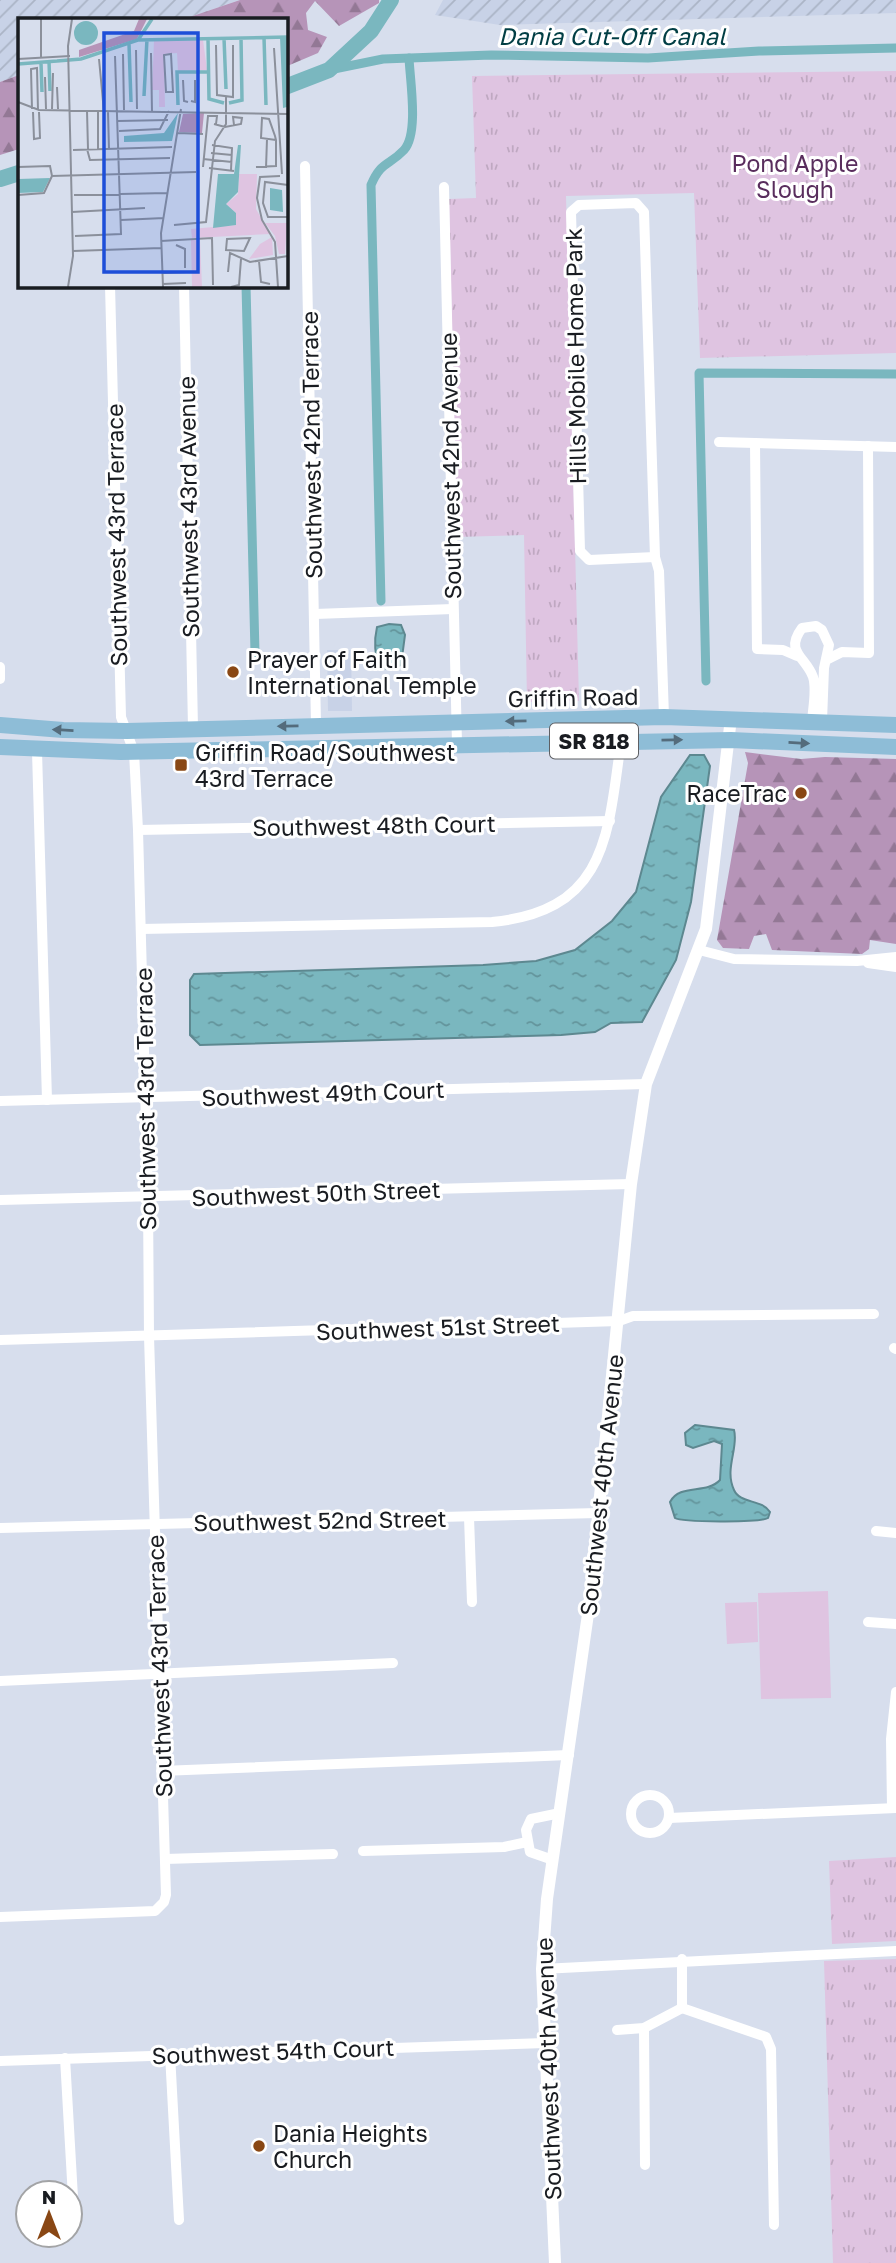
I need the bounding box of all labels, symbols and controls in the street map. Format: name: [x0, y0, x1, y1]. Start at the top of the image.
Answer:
inset map: [18, 18, 287, 287]
water label: Dania Cut-Off Canal: [498, 21, 727, 50]
park label: Pond Apple Slough: [732, 149, 858, 203]
street label: Hills Mobile Home Park: [559, 227, 591, 485]
street label: Southwest 42nd Terrace: [295, 311, 327, 579]
street label: Southwest 42nd Avenue: [434, 332, 466, 600]
street label: Southwest 43rd Avenue: [172, 376, 204, 638]
street label: Southwest 43rd Terrace: [100, 403, 132, 667]
place label: Prayer of Faith International Temple: [247, 645, 476, 699]
marker: Prayer of Faith International Temple: [225, 664, 241, 680]
street label: Griffin Road: [507, 682, 639, 712]
one-way arrow: [505, 715, 527, 726]
one-way arrow: [277, 720, 299, 732]
road number: SR 818: [550, 724, 638, 758]
one-way arrow: [52, 725, 74, 736]
one-way arrow: [662, 734, 684, 746]
one-way arrow: [788, 737, 810, 748]
place label: Griffin Road/Southwest 43rd Terrace: [195, 738, 456, 792]
marker: Griffin Road/Southwest 43rd Terrace: [173, 757, 189, 773]
place label: RaceTrac: [686, 779, 787, 807]
marker: RaceTrac: [793, 785, 809, 801]
street label: Southwest 48th Court: [252, 809, 496, 841]
street label: Southwest 43rd Terrace: [129, 967, 161, 1231]
street label: Southwest 49th Court: [201, 1075, 445, 1111]
street label: Southwest 50th Street: [191, 1175, 441, 1211]
street label: Southwest 51st Street: [316, 1309, 560, 1345]
street label: Southwest 40th Avenue: [573, 1353, 629, 1617]
street label: Southwest 52nd Street: [193, 1504, 447, 1536]
street label: Southwest 43rd Terrace: [140, 1534, 178, 1798]
street label: Southwest 40th Avenue: [529, 1937, 567, 2201]
street label: Southwest 54th Court: [151, 2033, 395, 2069]
place label: Dania Heights Church: [273, 2119, 428, 2173]
marker: Dania Heights Church: [251, 2138, 267, 2154]
north arrow: [14, 2179, 84, 2249]
text: N: [42, 2185, 56, 2208]

